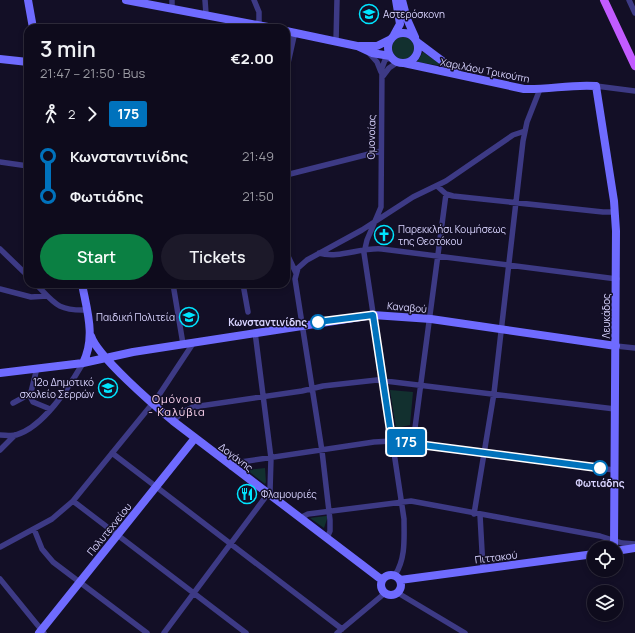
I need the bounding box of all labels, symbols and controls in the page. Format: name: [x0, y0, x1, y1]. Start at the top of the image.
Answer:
school or university icon: Αστερόσκονη: [358, 3, 380, 25]
place label: Αστερόσκονη: [383, 7, 445, 21]
text: 3 min: [40, 34, 96, 64]
text: €2.00: [231, 48, 274, 69]
street label: Χαριλάου Τρικούπη: [439, 54, 531, 86]
text: 21:47 – 21:50 · Bus: [40, 64, 145, 82]
icon: walk: [40, 103, 62, 125]
icon: forward: [81, 103, 103, 125]
text: 175: [117, 104, 139, 123]
text: 2: [68, 105, 75, 123]
street label: Ομονοίας: [364, 114, 378, 159]
text: Κωνσταντινίδης: [70, 146, 188, 167]
text: 21:49: [242, 147, 274, 165]
text: Φωτιάδης: [70, 186, 143, 207]
text: 21:50: [242, 187, 274, 205]
place label: Παρεκκλήσι Κοιμήσεως της Θεοτόκου: [398, 222, 507, 248]
church icon: Παρεκκλήσι Κοιμήσεως της Θεοτόκου: [373, 224, 395, 246]
button: Start: [40, 234, 153, 280]
button: Tickets: [161, 234, 274, 280]
street label: Λευκάδος: [599, 293, 613, 339]
street label: Καναβού: [386, 298, 428, 316]
school or university icon: Παιδική Πολιτεία: [178, 306, 200, 328]
place label: Παιδική Πολιτεία: [96, 310, 175, 324]
marker: Κωνσταντινίδης: [310, 314, 326, 330]
place label: Κωνσταντινίδης: [228, 315, 307, 329]
place label: 12ο Δημοτικό σχολείο Σερρών: [20, 375, 94, 401]
school or university icon: 12ο Δημοτικό σχολείο Σερρών: [97, 377, 119, 399]
district label: Ομόνοια - Καλύβια: [148, 391, 206, 419]
line badge: 175: [383, 429, 429, 455]
text: 175: [395, 432, 417, 451]
street label: Δογάνης: [216, 440, 256, 475]
marker: Φωτιάδης: [592, 460, 608, 476]
place label: Φωτιάδης: [576, 476, 625, 490]
restaurant icon: Φλαμουριές: [236, 483, 258, 505]
place label: Φλαμουριές: [261, 487, 317, 501]
street label: Πολυτεχνείου: [83, 500, 135, 558]
map controls: [587, 541, 623, 621]
button: locate: [587, 541, 623, 577]
street label: Πιττακού: [474, 547, 518, 567]
button: layers: [587, 585, 623, 621]

